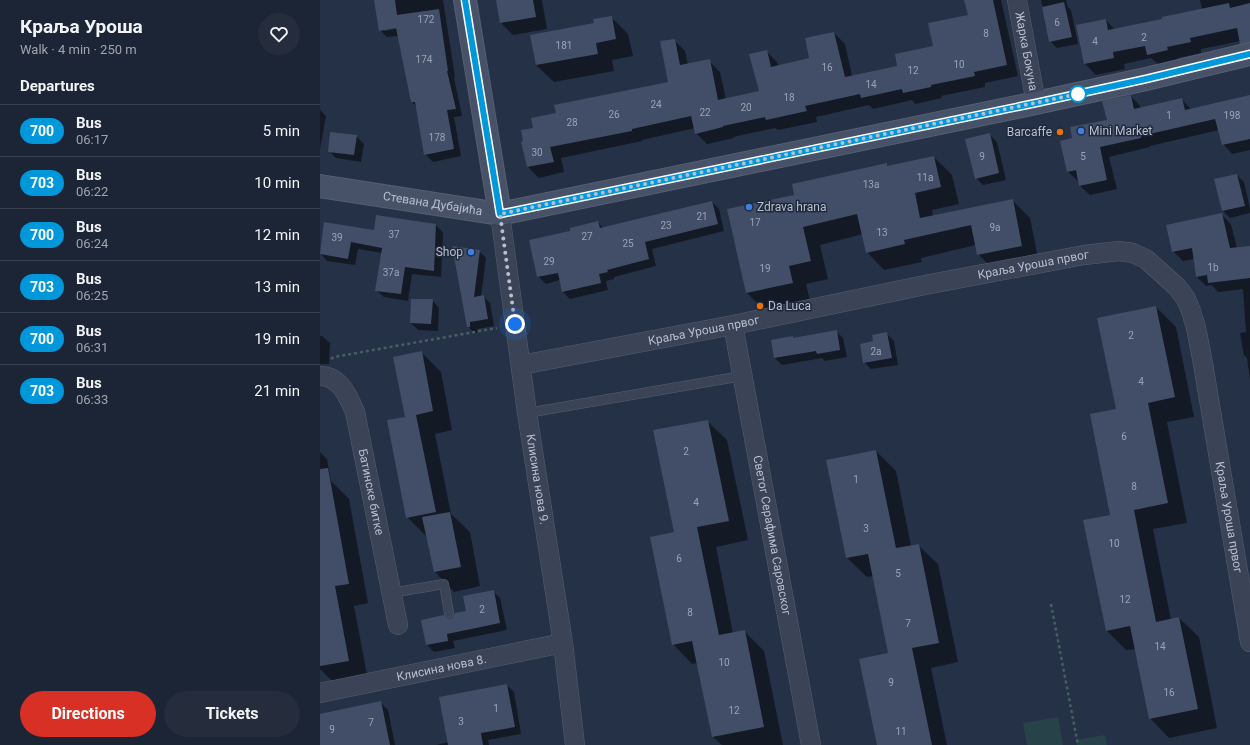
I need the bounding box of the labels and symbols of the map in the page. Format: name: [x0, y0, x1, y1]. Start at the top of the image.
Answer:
street label: Жарка Бокуна: [1012, 10, 1041, 92]
house number: 172: [418, 14, 435, 25]
house number: 6: [1054, 17, 1060, 28]
house number: 8: [983, 28, 989, 39]
house number: 2: [1141, 32, 1147, 43]
house number: 4: [1092, 36, 1098, 47]
house number: 181: [556, 40, 572, 51]
house number: 174: [416, 54, 433, 65]
house number: 10: [953, 59, 965, 70]
house number: 16: [821, 62, 833, 73]
house number: 12: [907, 65, 919, 76]
house number: 14: [865, 79, 877, 90]
unlabelled marker: [1069, 85, 1087, 103]
house number: 18: [783, 92, 795, 103]
house number: 24: [650, 99, 662, 110]
house number: 20: [740, 102, 752, 113]
house number: 22: [699, 107, 711, 118]
house number: 26: [608, 109, 620, 120]
house number: 1: [1166, 110, 1172, 121]
house number: 198: [1224, 110, 1241, 121]
house number: 28: [566, 117, 578, 128]
place label: Mini Market: [1089, 124, 1152, 138]
place label: Barcaffe: [1007, 125, 1052, 139]
marker: Mini Market: [1076, 126, 1086, 136]
marker: Barcaffe: [1055, 127, 1065, 137]
house number: 178: [429, 132, 446, 143]
house number: 30: [531, 147, 543, 158]
house number: 9: [979, 151, 985, 162]
house number: 5: [1080, 151, 1086, 162]
house number: 11a: [917, 172, 933, 183]
house number: 13a: [863, 179, 879, 190]
street label: Стевана Дубајића: [382, 189, 483, 218]
place label: Zdrava hrana: [757, 200, 826, 214]
marker: Zdrava hrana: [744, 202, 754, 212]
house number: 21: [696, 211, 708, 222]
house number: 17: [749, 217, 761, 228]
house number: 23: [660, 220, 672, 231]
house number: 9a: [989, 222, 1001, 233]
house number: 13: [876, 227, 888, 238]
house number: 37: [388, 229, 400, 240]
house number: 27: [581, 231, 593, 242]
house number: 39: [331, 232, 343, 243]
house number: 25: [622, 238, 634, 249]
place label: Shop: [436, 245, 463, 259]
marker: Shop: [466, 247, 476, 257]
street label: Краља Уроша првог: [977, 248, 1089, 282]
house number: 29: [543, 256, 555, 267]
house number: 1b: [1207, 262, 1219, 273]
house number: 19: [759, 263, 771, 274]
house number: 37a: [383, 267, 399, 278]
place label: Da Luca: [768, 299, 811, 313]
marker: Da Luca: [755, 301, 765, 311]
street label: Краља Уроша првог: [647, 313, 761, 348]
your location: [505, 314, 525, 334]
house number: 2: [1128, 330, 1134, 341]
house number: 2a: [870, 346, 882, 357]
house number: 4: [1138, 376, 1144, 387]
house number: 6: [1121, 431, 1127, 442]
street label: Клисина нова 9.: [523, 433, 551, 526]
house number: 2: [683, 446, 689, 457]
street label: Батинске битке: [356, 447, 387, 536]
street label: Светог Серафима Саровског: [750, 454, 794, 616]
street label: Краља Уроша првог: [1213, 461, 1245, 574]
house number: 1: [853, 474, 859, 485]
house number: 8: [1131, 481, 1137, 492]
house number: 4: [693, 497, 699, 508]
house number: 3: [863, 523, 869, 534]
house number: 10: [1108, 538, 1120, 549]
house number: 6: [676, 553, 682, 564]
house number: 5: [895, 568, 901, 579]
house number: 12: [1119, 594, 1131, 605]
house number: 2: [479, 604, 485, 615]
house number: 8: [687, 607, 693, 618]
house number: 7: [905, 618, 911, 629]
house number: 14: [1154, 641, 1166, 652]
street label: Клисина нова 8.: [395, 652, 488, 684]
house number: 10: [718, 657, 730, 668]
house number: 9: [888, 677, 894, 688]
house number: 16: [1163, 687, 1175, 698]
house number: 1: [493, 703, 499, 714]
house number: 12: [728, 705, 740, 716]
house number: 3: [458, 716, 464, 727]
house number: 7: [368, 717, 374, 728]
house number: 9: [329, 724, 335, 735]
house number: 11: [895, 726, 907, 737]

